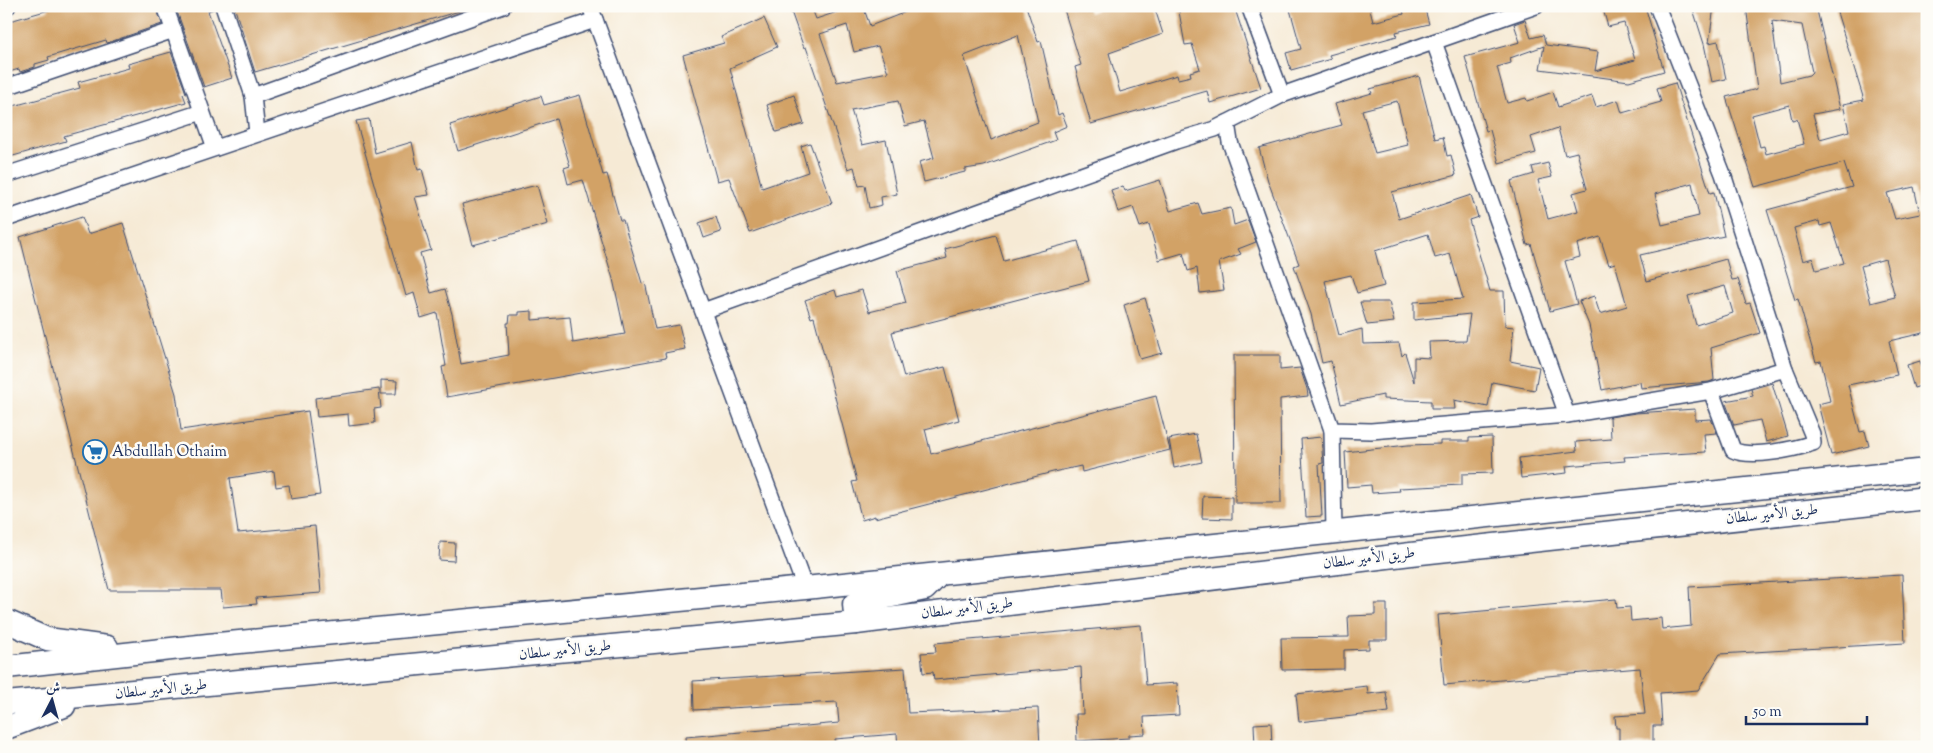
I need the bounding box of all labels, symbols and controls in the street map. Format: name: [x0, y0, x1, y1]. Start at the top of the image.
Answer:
supermarket icon: Abdullah Othaim: [82, 439, 108, 465]
place label: Abdullah Othaim: [112, 442, 227, 463]
street label: طريق الأمير سلطان: [1725, 498, 1819, 530]
street label: طريق الأمير سلطان: [1322, 541, 1416, 575]
street label: طريق الأمير سلطان: [920, 591, 1014, 625]
street label: طريق الأمير سلطان: [518, 634, 612, 666]
street label: طريق الأمير سلطان: [114, 673, 208, 705]
north arrow: [28, 676, 78, 726]
text: ش: [45, 678, 61, 700]
scale bar: [1746, 693, 1867, 725]
text: 50 m: [1752, 702, 1782, 723]

